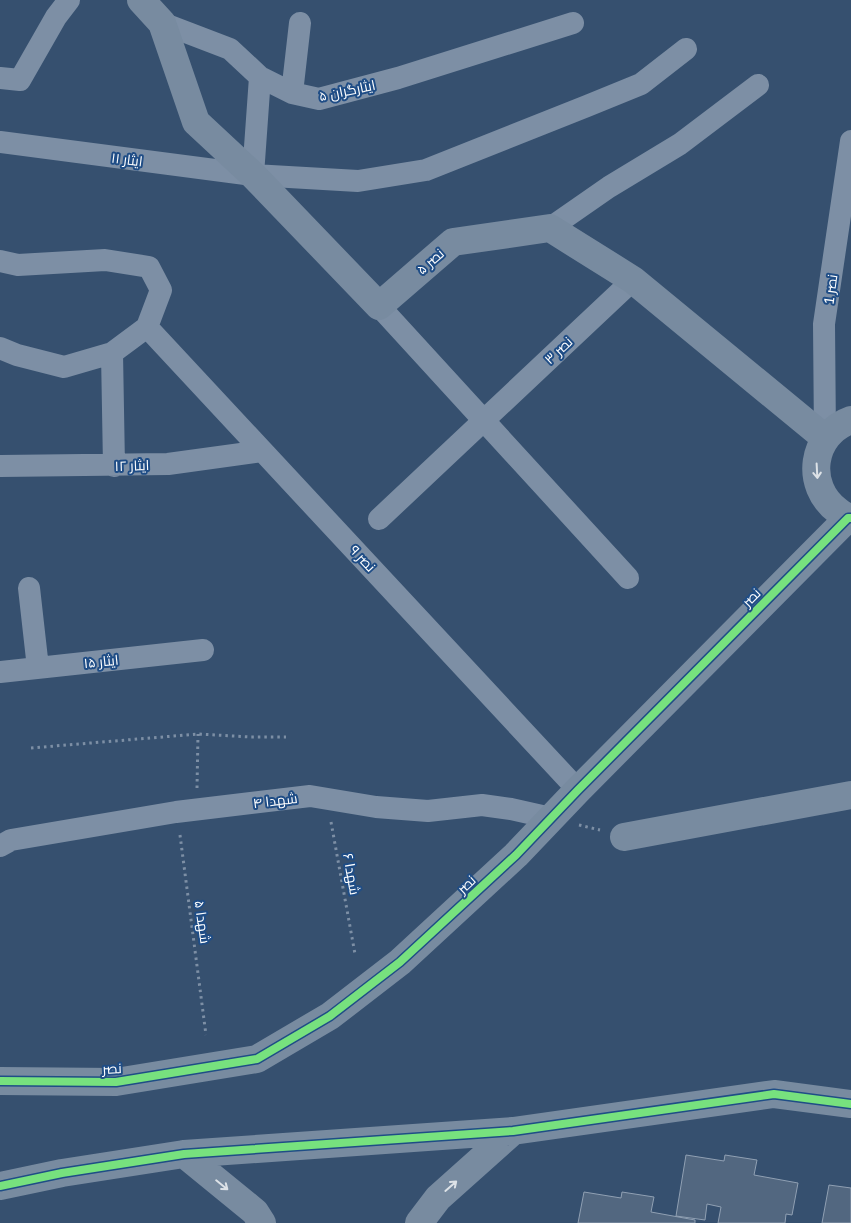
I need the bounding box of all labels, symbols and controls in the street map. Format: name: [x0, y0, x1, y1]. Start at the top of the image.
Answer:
street label: ایثارگران ۵: [317, 76, 377, 104]
street label: ایثار ۱۱: [110, 149, 144, 169]
street label: نصر ۵: [413, 245, 447, 277]
street label: نصر 1: [820, 273, 840, 305]
street label: نصر ۳: [540, 333, 576, 367]
street label: ایثار ۱۲: [114, 456, 150, 474]
one-way arrow: [812, 462, 821, 478]
street label: نصر ۹: [346, 541, 380, 575]
street label: نصر: [737, 584, 764, 611]
street label: ایثار ۱۵: [83, 651, 119, 671]
street label: شهدا ۴: [252, 789, 298, 811]
street label: شهدا ۶: [340, 852, 364, 896]
street label: نصر: [452, 871, 479, 898]
street label: شهدا ۵: [192, 899, 214, 945]
street label: نصر: [101, 1059, 122, 1077]
one-way arrow: [215, 1179, 228, 1191]
one-way arrow: [444, 1180, 457, 1192]

